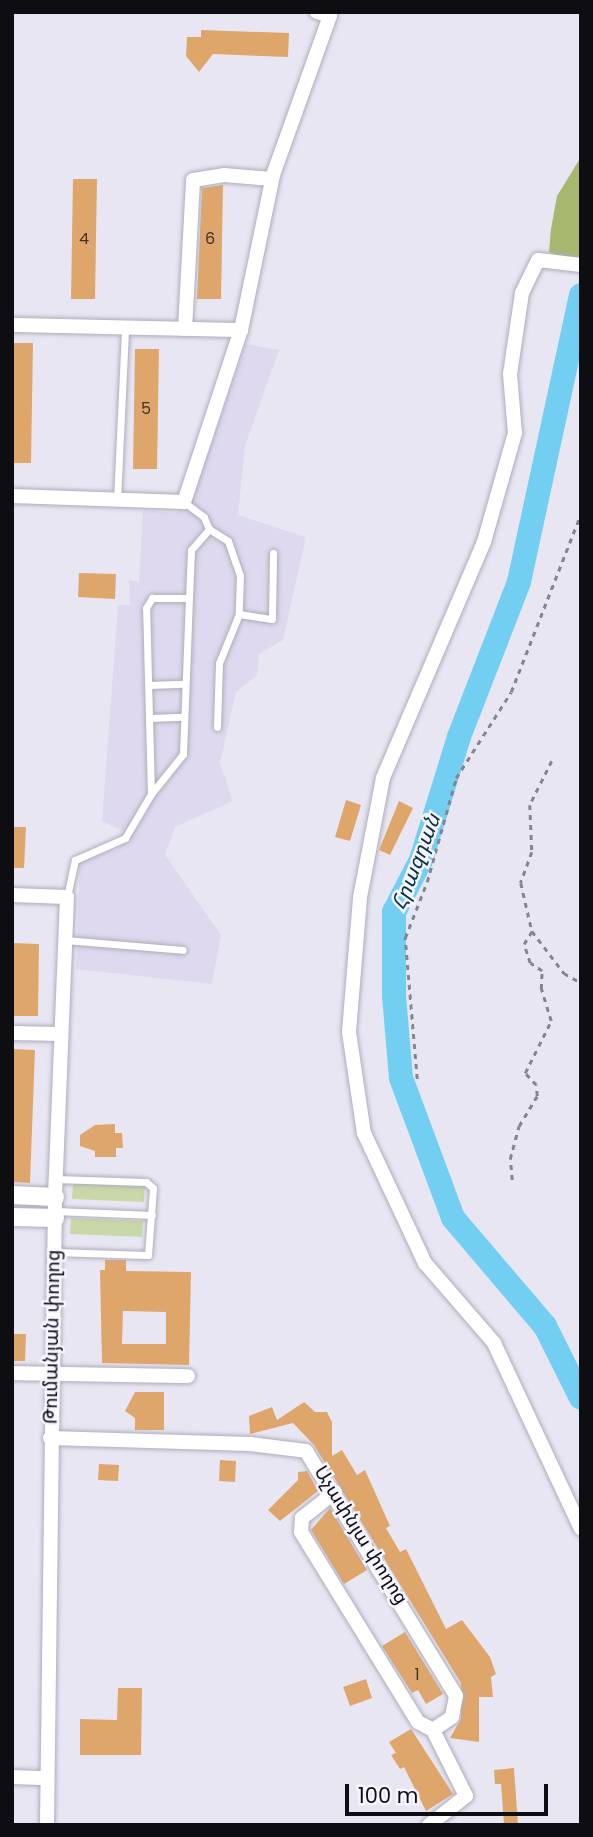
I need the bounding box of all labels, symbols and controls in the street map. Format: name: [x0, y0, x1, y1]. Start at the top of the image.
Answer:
house number: 4: [79, 229, 89, 249]
house number: 6: [205, 229, 215, 249]
house number: 5: [141, 399, 151, 419]
water label: Հրազդան: [386, 811, 446, 913]
street label: Թումանյան փողոց: [39, 1250, 65, 1424]
street label: Աչափնյա փողոց: [309, 1461, 413, 1609]
house number: 1: [414, 1665, 420, 1685]
scale bar: [348, 1770, 551, 1814]
text: 100 m: [358, 1781, 418, 1810]

